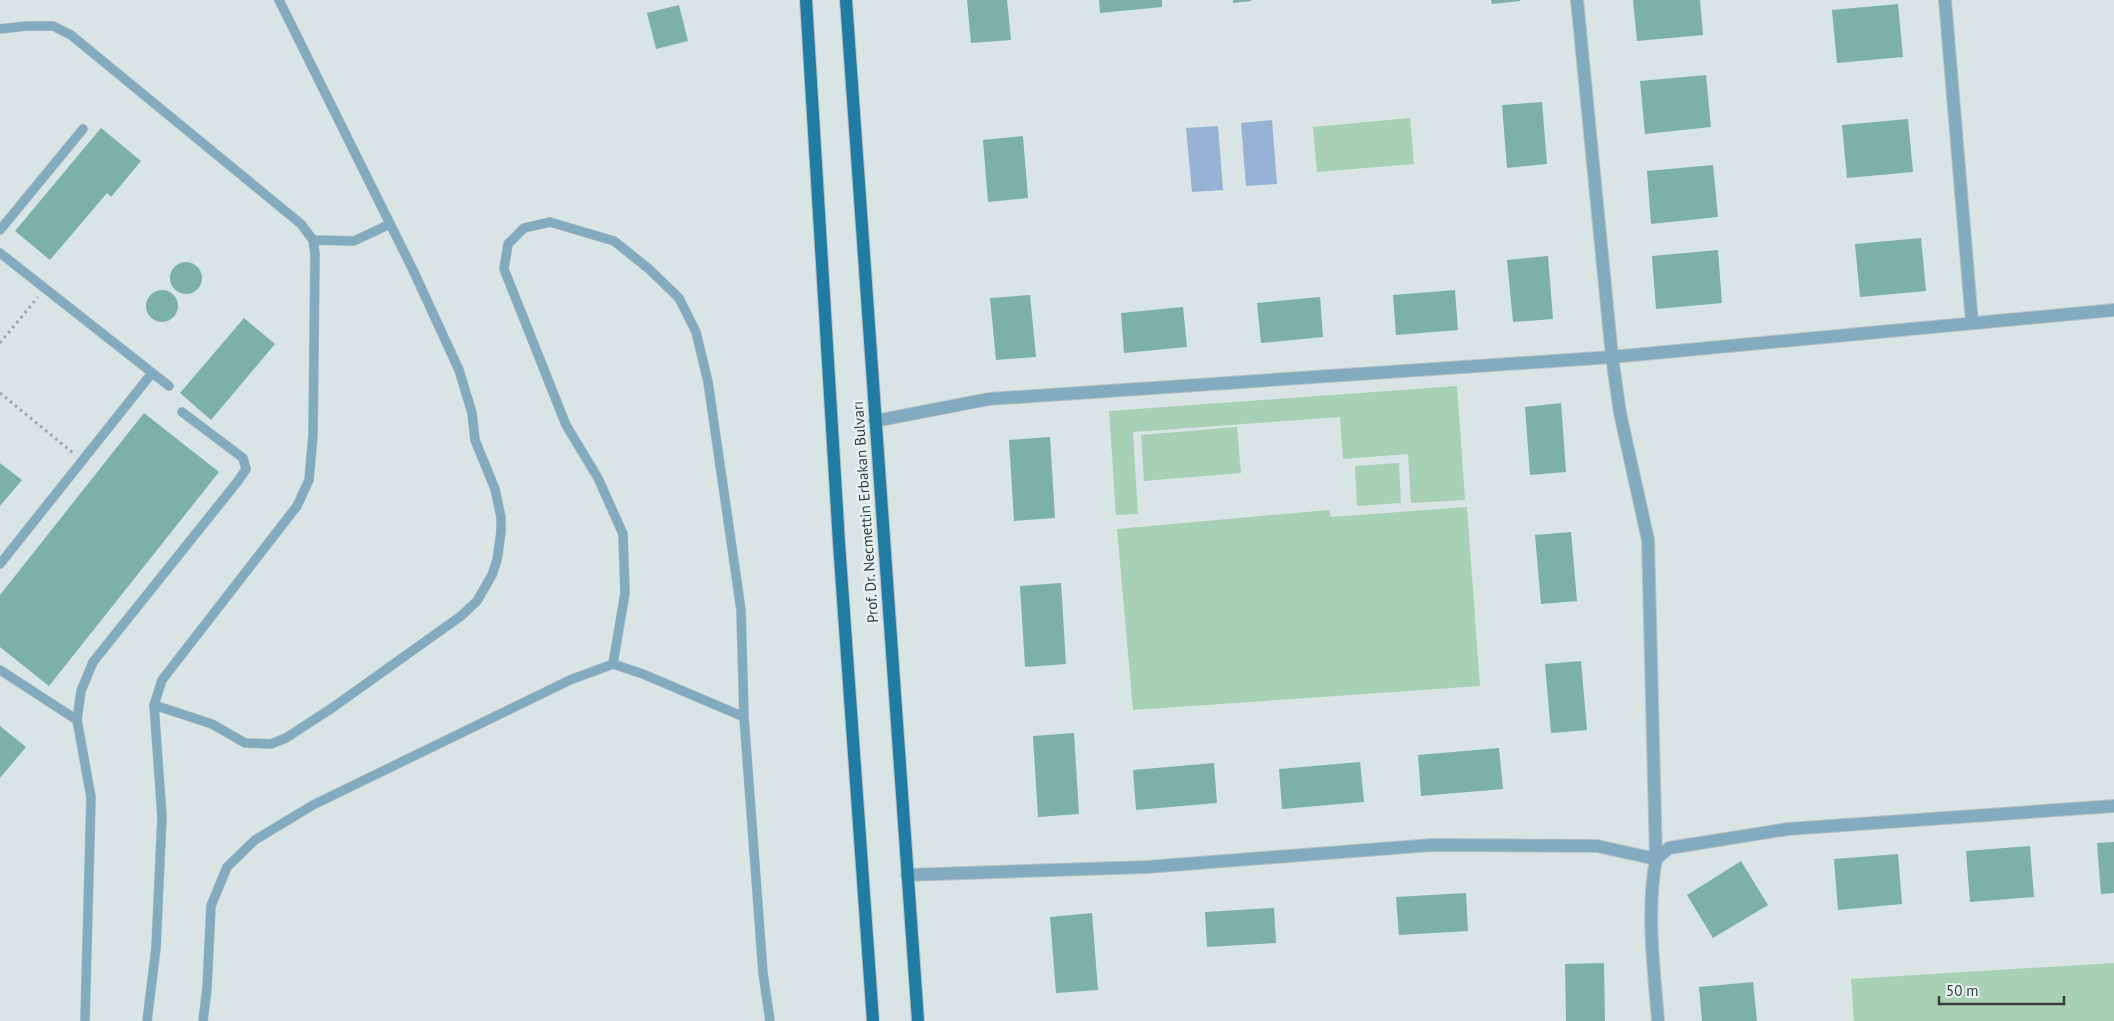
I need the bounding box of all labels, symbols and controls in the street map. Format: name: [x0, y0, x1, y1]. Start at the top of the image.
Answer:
street label: Prof. Dr. Necmettin Erbakan Bulvarı: [848, 400, 882, 624]
scale bar: [1939, 974, 2064, 1006]
text: 50 m: [1946, 981, 1979, 1000]

